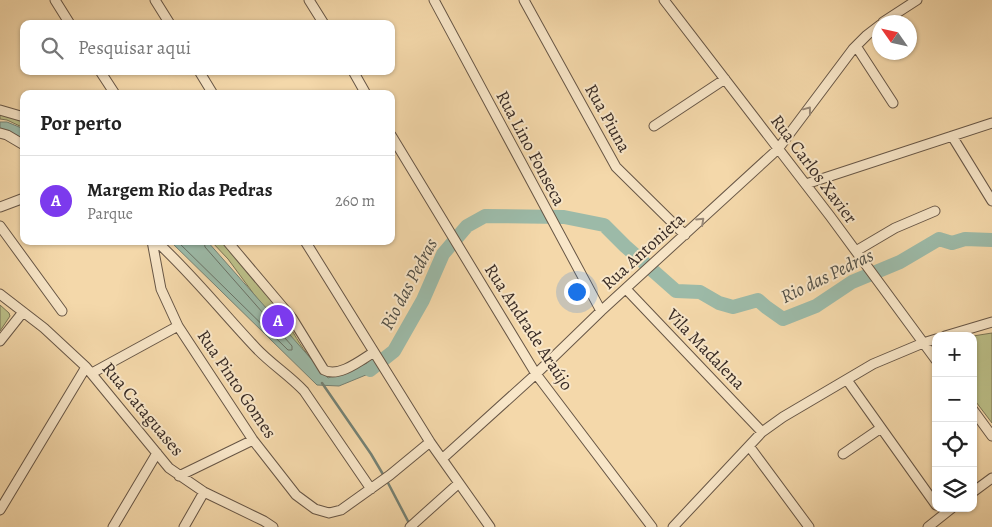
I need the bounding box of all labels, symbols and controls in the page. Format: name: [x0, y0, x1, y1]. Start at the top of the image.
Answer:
north arrow: [872, 15, 917, 60]
search box: [20, 20, 395, 75]
icon: search: [38, 34, 66, 62]
text: Pesquisar aqui: [78, 35, 191, 61]
street label: Rua Piuna: [579, 79, 637, 157]
street label: Rua Lino Fonseca: [491, 86, 572, 210]
one-way arrow: [802, 107, 810, 116]
text: Por perto: [40, 109, 122, 137]
street label: Rua Carlos Xavier: [765, 110, 863, 228]
text: Margem Rio das Pedras: [87, 177, 272, 203]
text: A: [51, 190, 61, 212]
text: 260 m: [335, 190, 375, 212]
text: Parque: [87, 203, 133, 225]
street label: Rua Antonieta: [596, 207, 690, 295]
one-way arrow: [695, 218, 704, 227]
water label: Rio das Pedras: [374, 233, 444, 334]
water label: Rio das Pedras: [776, 242, 878, 310]
street label: Rua Andrade Araújo: [479, 259, 579, 395]
your location: [564, 279, 590, 305]
pin: A: [262, 302, 294, 340]
street label: Vila Madalena: [661, 303, 751, 395]
street label: Rua Pinto Gomes: [192, 325, 282, 443]
map controls: [932, 332, 977, 512]
button: +: [932, 332, 977, 377]
street label: Rua Cataguases: [97, 357, 189, 461]
button: −: [932, 377, 977, 422]
button: locate: [932, 422, 977, 467]
button: layers: [932, 467, 977, 512]

